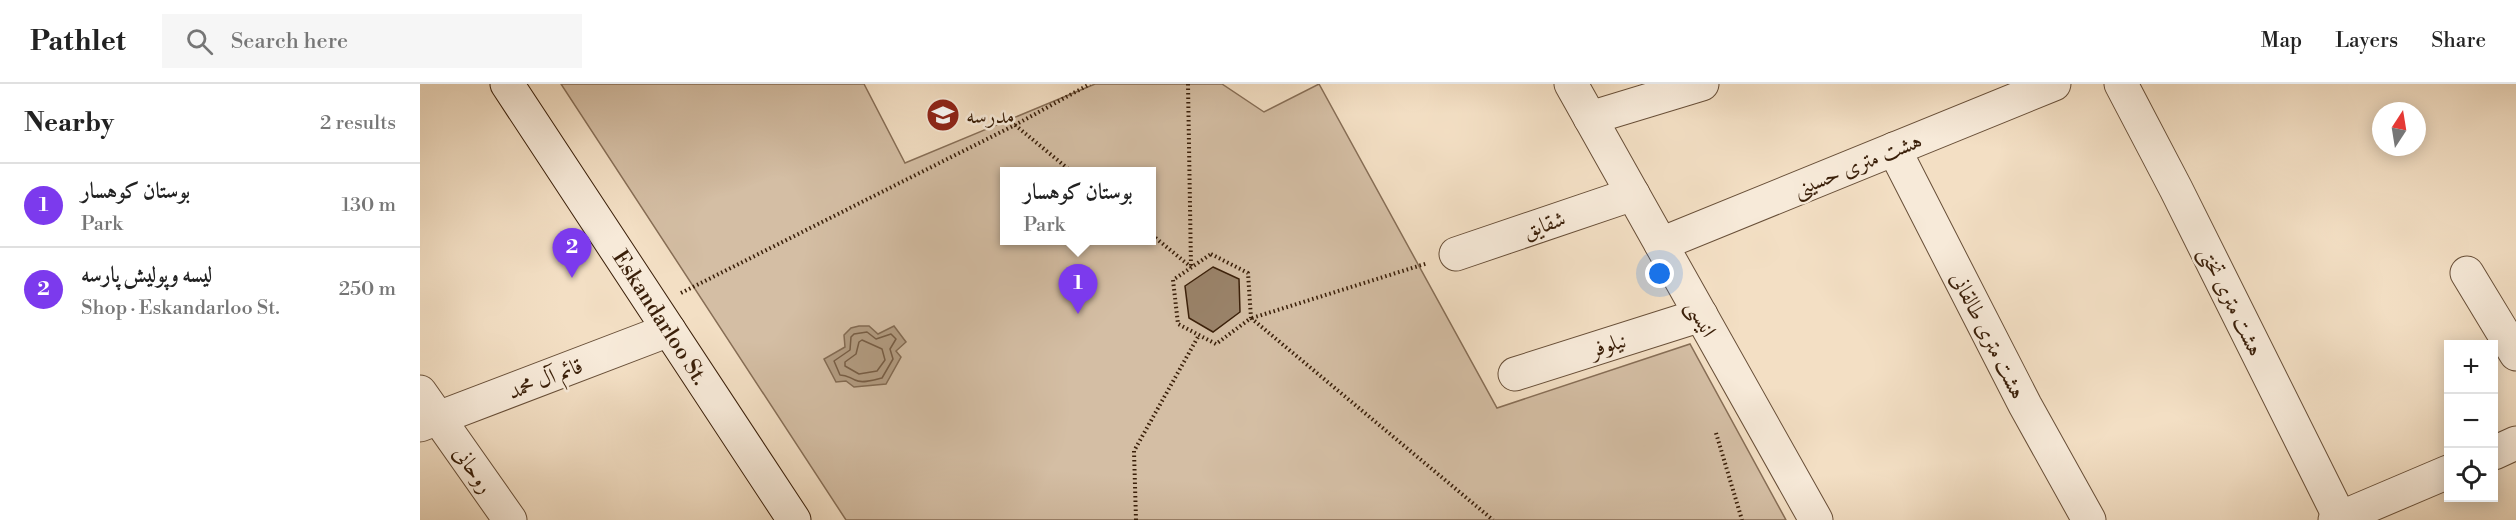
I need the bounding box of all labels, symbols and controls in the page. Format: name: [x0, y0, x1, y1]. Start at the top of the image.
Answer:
search box: [162, 14, 582, 68]
text: Pathlet: [30, 24, 126, 59]
icon: search: [183, 25, 216, 58]
text: Search here: [231, 28, 348, 55]
text: Map: [2261, 28, 2302, 54]
text: Layers: [2335, 28, 2398, 54]
text: Share: [2431, 28, 2486, 54]
school or university icon: مدرسه: [925, 97, 961, 133]
north arrow: [2372, 102, 2426, 156]
place label: مدرسه: [966, 103, 1015, 130]
text: Nearby: [24, 107, 114, 139]
text: 2 results: [320, 111, 396, 136]
street label: هشت متری حسینی: [1789, 127, 1926, 204]
popup: [1000, 167, 1156, 245]
text: بوستان کوهسار: [81, 178, 190, 205]
text: بوستان کوهسار: [1023, 179, 1133, 206]
text: 1: [39, 193, 48, 218]
text: 130 m: [341, 193, 396, 218]
street label: شقایق: [1520, 206, 1569, 245]
text: Park: [81, 212, 123, 237]
text: Park: [1023, 213, 1065, 238]
pin: 2: [552, 228, 592, 278]
street label: هشت متری تختی: [2192, 242, 2269, 361]
street label: Eskandarloo St.: [606, 245, 713, 390]
your location: [1645, 259, 1674, 288]
text: لیسه وپولیش پارسه: [81, 262, 212, 289]
pin: 1: [1058, 264, 1098, 314]
street label: هشت متری طالقانی: [1944, 268, 2031, 404]
text: 2: [37, 277, 50, 302]
text: 250 m: [339, 277, 396, 302]
street label: انیسی: [1679, 295, 1722, 343]
text: Shop · Eskandarloo St.: [81, 296, 280, 321]
street label: نیلوفر: [1585, 327, 1630, 364]
map controls: [2444, 340, 2498, 502]
button: +: [2444, 340, 2498, 394]
street label: قائم آل محمد: [504, 352, 589, 411]
button: −: [2444, 394, 2498, 448]
street label: روحانی: [447, 441, 499, 499]
button: locate: [2444, 448, 2498, 502]

